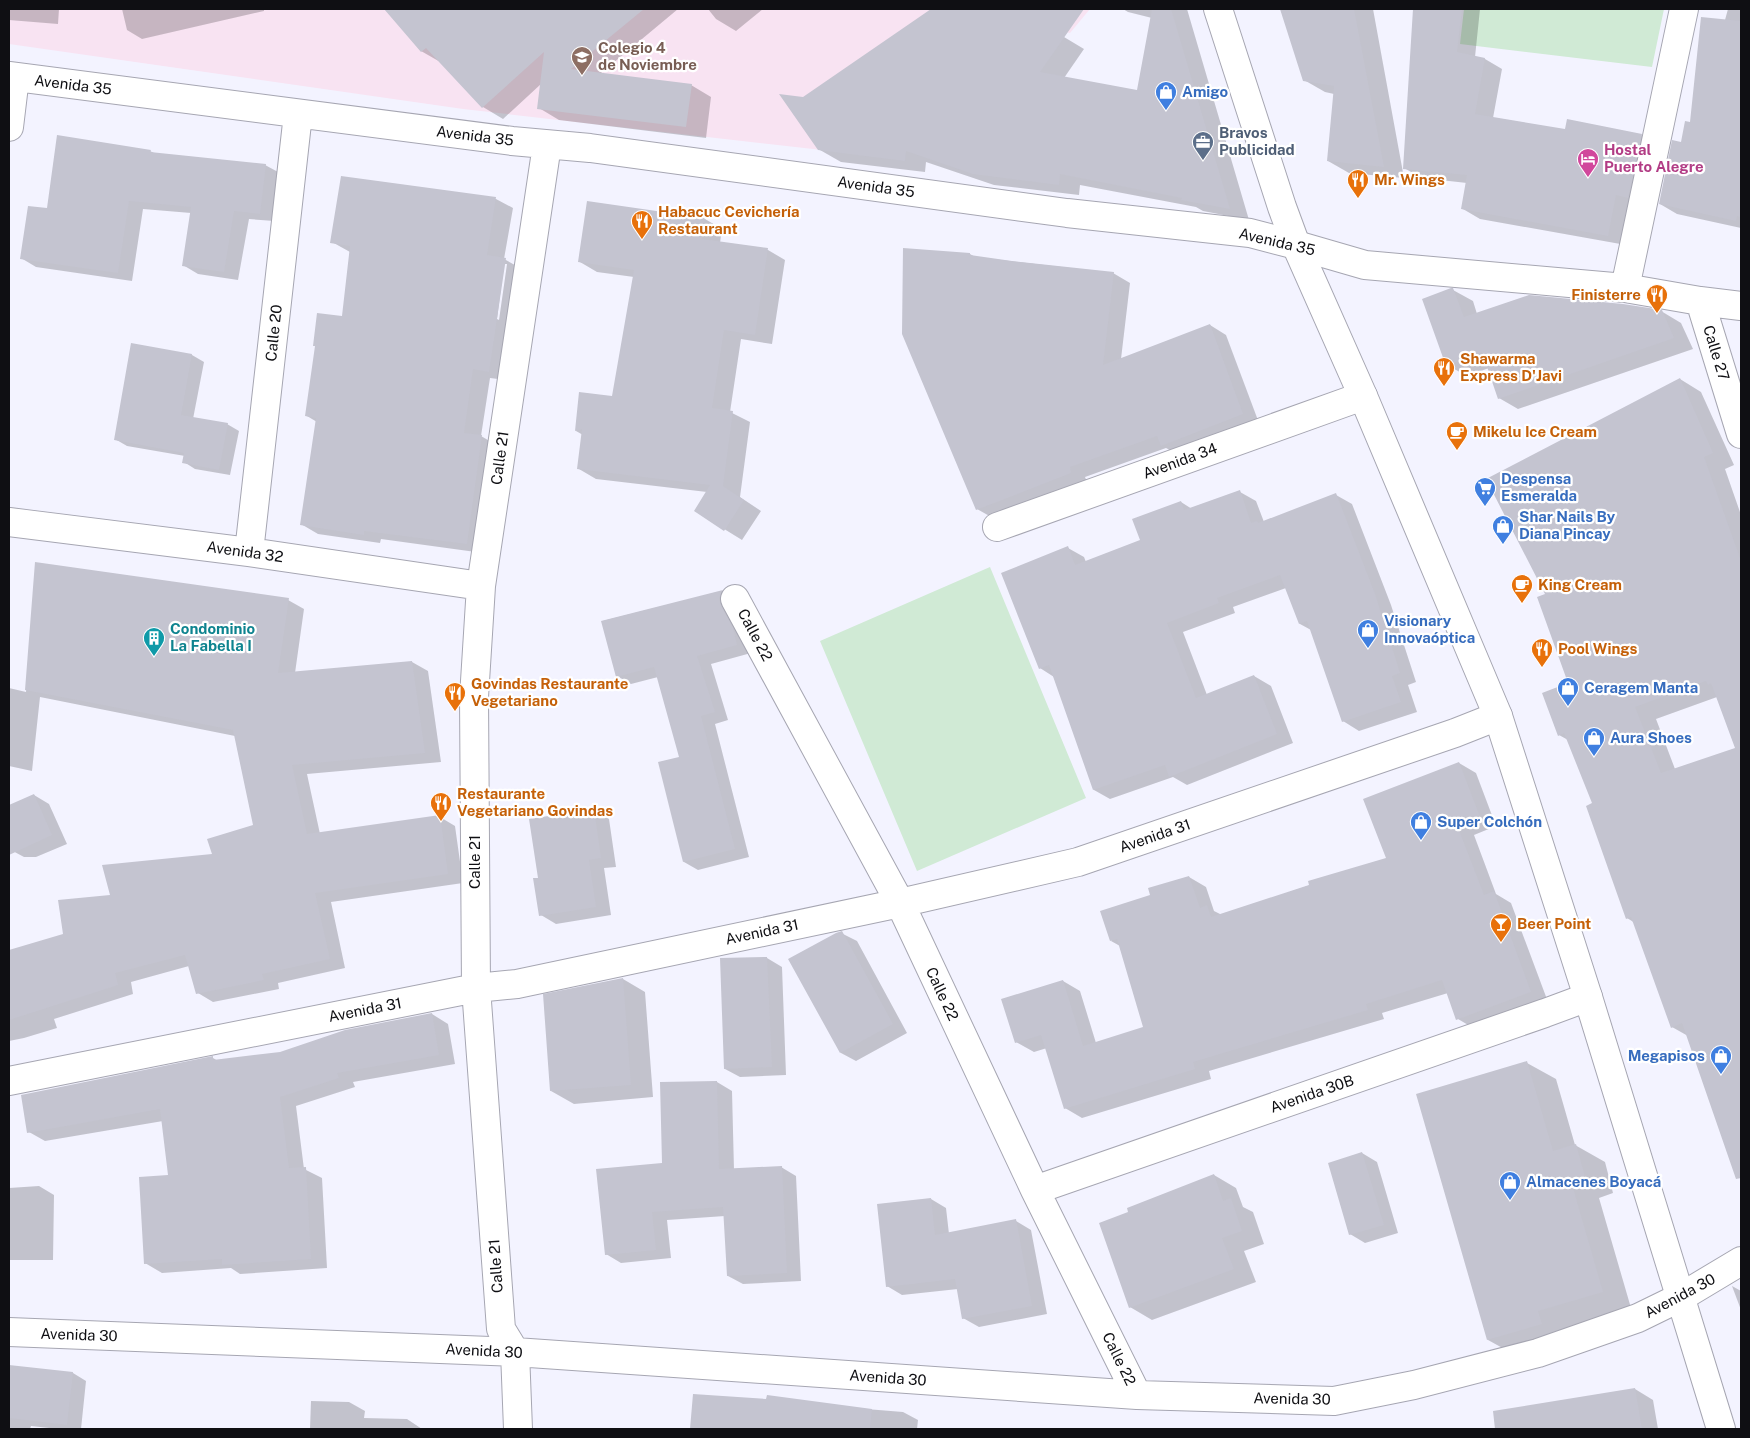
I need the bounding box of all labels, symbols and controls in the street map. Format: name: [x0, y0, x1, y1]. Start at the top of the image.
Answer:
place label: Colegio 4 de Noviembre: [598, 39, 697, 73]
school or university icon: Colegio 4 de Noviembre: [570, 45, 594, 76]
street label: Avenida 35: [33, 71, 113, 98]
shop icon: Amigo: [1154, 80, 1178, 111]
place label: Amigo: [1182, 83, 1229, 100]
street label: Avenida 35: [435, 122, 515, 149]
place label: Bravos Publicidad: [1219, 124, 1295, 158]
office icon: Bravos Publicidad: [1191, 130, 1215, 161]
place label: Hostal Puerto Alegre: [1604, 141, 1704, 175]
hotel icon: Hostal Puerto Alegre: [1576, 147, 1600, 178]
restaurant icon: Mr. Wings: [1346, 168, 1370, 199]
place label: Mr. Wings: [1374, 171, 1445, 188]
street label: Avenida 35: [836, 173, 916, 200]
place label: Habacuc Cevichería Restaurant: [658, 203, 800, 237]
restaurant icon: Habacuc Cevichería Restaurant: [630, 209, 654, 240]
street label: Avenida 35: [1237, 224, 1317, 259]
restaurant icon: Finisterre: [1645, 283, 1669, 314]
place label: Finisterre: [1571, 286, 1641, 303]
street label: Calle 20: [262, 304, 285, 362]
street label: Calle 27: [1700, 323, 1733, 383]
place label: Shawarma Express D'Javi: [1460, 350, 1562, 384]
restaurant icon: Shawarma Express D'Javi: [1432, 356, 1456, 387]
cafe icon: Mikelu Ice Cream: [1445, 420, 1469, 451]
place label: Mikelu Ice Cream: [1473, 423, 1597, 440]
street label: Calle 21: [487, 430, 512, 486]
street label: Avenida 34: [1140, 439, 1219, 482]
place label: Despensa Esmeralda: [1501, 470, 1577, 504]
supermarket icon: Despensa Esmeralda: [1473, 476, 1497, 507]
place label: Shar Nails By Diana Pincay: [1519, 508, 1616, 542]
shop icon: Shar Nails By Diana Pincay: [1491, 514, 1515, 545]
street label: Avenida 32: [206, 538, 285, 565]
cafe icon: King Cream: [1510, 573, 1534, 604]
place label: King Cream: [1538, 576, 1622, 593]
street label: Calle 22: [735, 606, 776, 664]
place label: Visionary Innovaóptica: [1384, 612, 1475, 646]
shop icon: Visionary Innovaóptica: [1356, 618, 1380, 649]
place label: Condominio La Fabella I: [170, 620, 255, 654]
building icon: Condominio La Fabella I: [142, 626, 166, 657]
restaurant icon: Pool Wings: [1530, 637, 1554, 668]
place label: Pool Wings: [1558, 640, 1638, 657]
place label: Govindas Restaurante Vegetariano: [471, 675, 628, 709]
shop icon: Ceragem Manta: [1556, 676, 1580, 707]
place label: Ceragem Manta: [1584, 679, 1698, 696]
restaurant icon: Govindas Restaurante Vegetariano: [443, 681, 467, 712]
shop icon: Aura Shoes: [1582, 726, 1606, 757]
place label: Aura Shoes: [1610, 729, 1692, 746]
place label: Restaurante Vegetariano Govindas: [457, 785, 613, 819]
restaurant icon: Restaurante Vegetariano Govindas: [429, 791, 453, 822]
shop icon: Super Colchón: [1409, 810, 1433, 841]
place label: Super Colchón: [1437, 813, 1542, 830]
street label: Avenida 31: [1117, 815, 1193, 856]
street label: Calle 21: [466, 835, 483, 889]
bar icon: Beer Point: [1489, 912, 1513, 943]
street label: Avenida 31: [724, 915, 800, 948]
place label: Beer Point: [1517, 915, 1591, 932]
street label: Calle 22: [923, 964, 962, 1023]
street label: Avenida 31: [327, 994, 403, 1025]
shop icon: Megapisos: [1709, 1044, 1733, 1075]
place label: Megapisos: [1628, 1047, 1705, 1064]
street label: Avenida 30B: [1268, 1071, 1356, 1116]
shop icon: Almacenes Boyacá: [1498, 1170, 1522, 1201]
place label: Almacenes Boyacá: [1526, 1173, 1661, 1190]
street label: Calle 21: [485, 1238, 506, 1294]
street label: Avenida 30: [1642, 1270, 1718, 1321]
street label: Avenida 30: [40, 1325, 118, 1344]
street label: Calle 22: [1099, 1329, 1140, 1388]
street label: Avenida 30: [445, 1340, 523, 1361]
street label: Avenida 30: [849, 1366, 927, 1389]
street label: Avenida 30: [1253, 1389, 1331, 1408]

